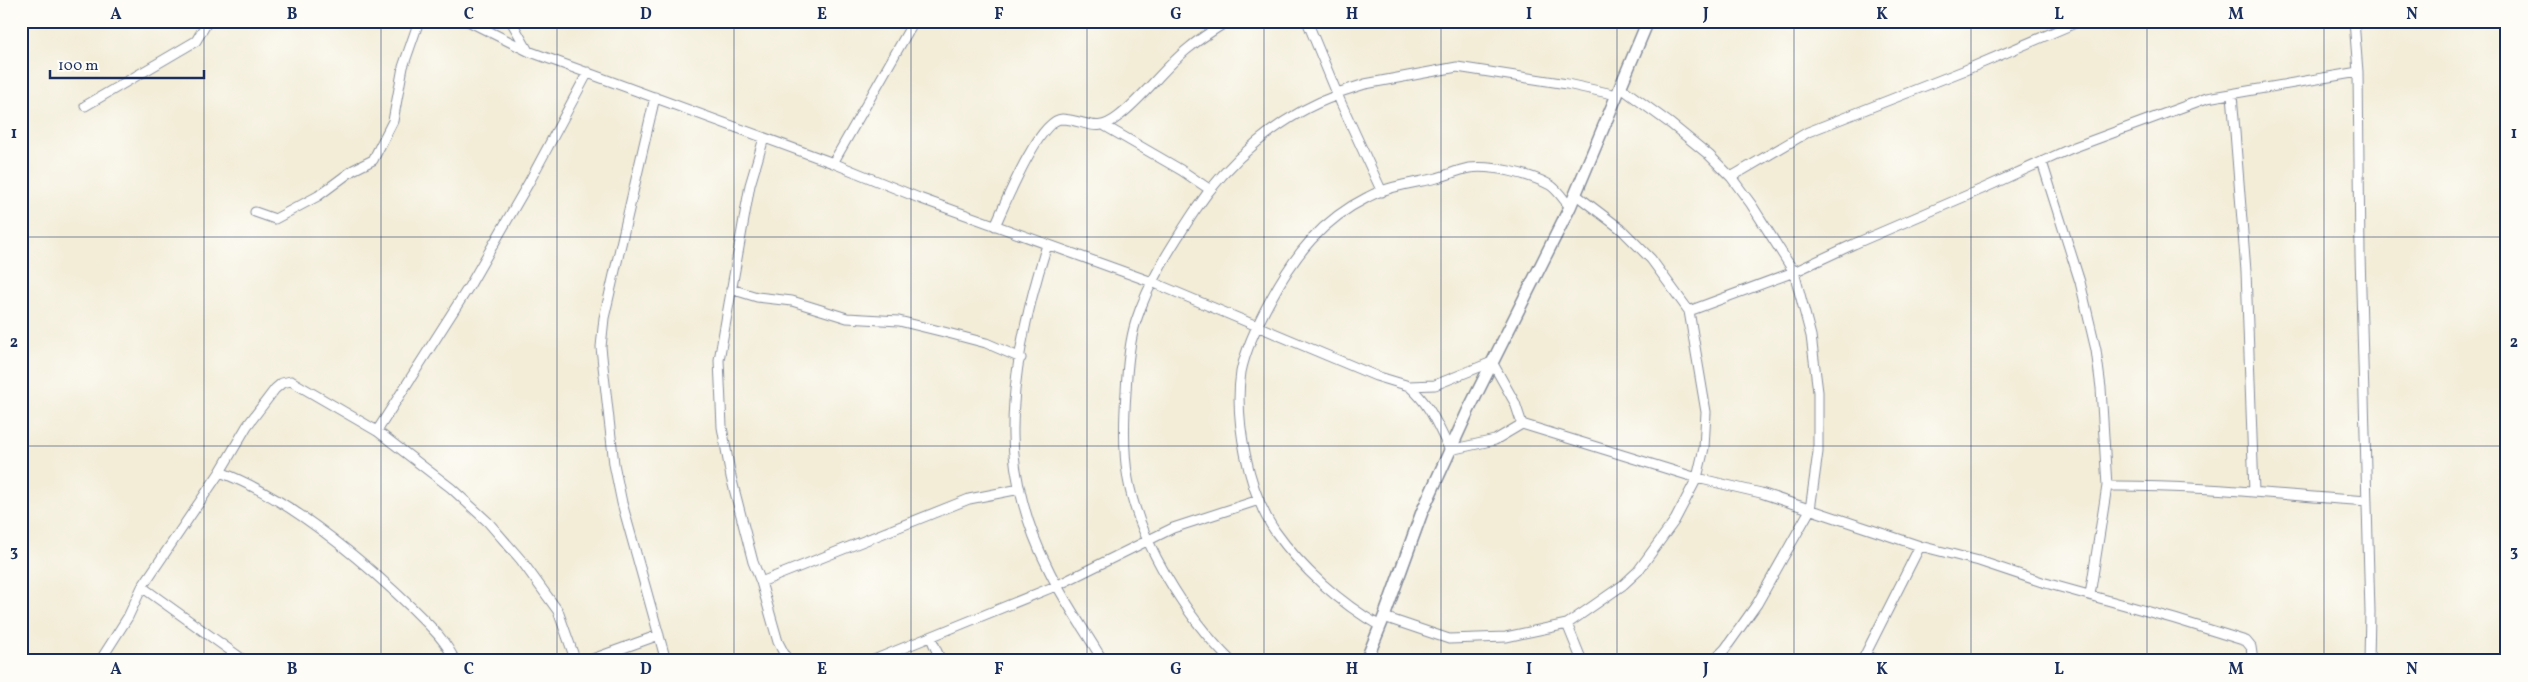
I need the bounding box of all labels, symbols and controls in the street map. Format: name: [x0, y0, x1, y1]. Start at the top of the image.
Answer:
text: A: [110, 4, 122, 26]
text: B: [287, 4, 298, 26]
text: C: [464, 4, 474, 26]
text: D: [640, 4, 652, 26]
text: E: [817, 4, 827, 26]
text: F: [994, 4, 1004, 26]
text: G: [1170, 4, 1182, 26]
text: H: [1346, 4, 1358, 26]
text: I: [1526, 4, 1532, 26]
text: J: [1702, 4, 1709, 26]
text: K: [1876, 4, 1888, 26]
text: L: [2054, 4, 2064, 26]
text: M: [2228, 4, 2244, 26]
text: N: [2406, 4, 2418, 26]
scale bar: [50, 48, 204, 80]
text: 100 m: [58, 56, 98, 77]
text: 1: [11, 123, 17, 145]
text: 1: [2511, 123, 2517, 145]
text: 2: [10, 332, 18, 354]
text: 2: [2510, 332, 2518, 354]
text: 3: [10, 541, 18, 563]
text: 3: [2510, 541, 2518, 563]
text: A: [110, 659, 122, 681]
text: B: [287, 659, 298, 681]
text: C: [464, 659, 474, 681]
text: D: [640, 659, 652, 681]
text: E: [817, 659, 827, 681]
text: F: [994, 659, 1004, 681]
text: G: [1170, 659, 1182, 681]
text: H: [1346, 659, 1358, 681]
text: I: [1526, 659, 1532, 681]
text: J: [1702, 659, 1709, 681]
text: K: [1876, 659, 1888, 681]
text: L: [2054, 659, 2064, 681]
text: M: [2228, 659, 2244, 681]
text: N: [2406, 659, 2418, 681]

